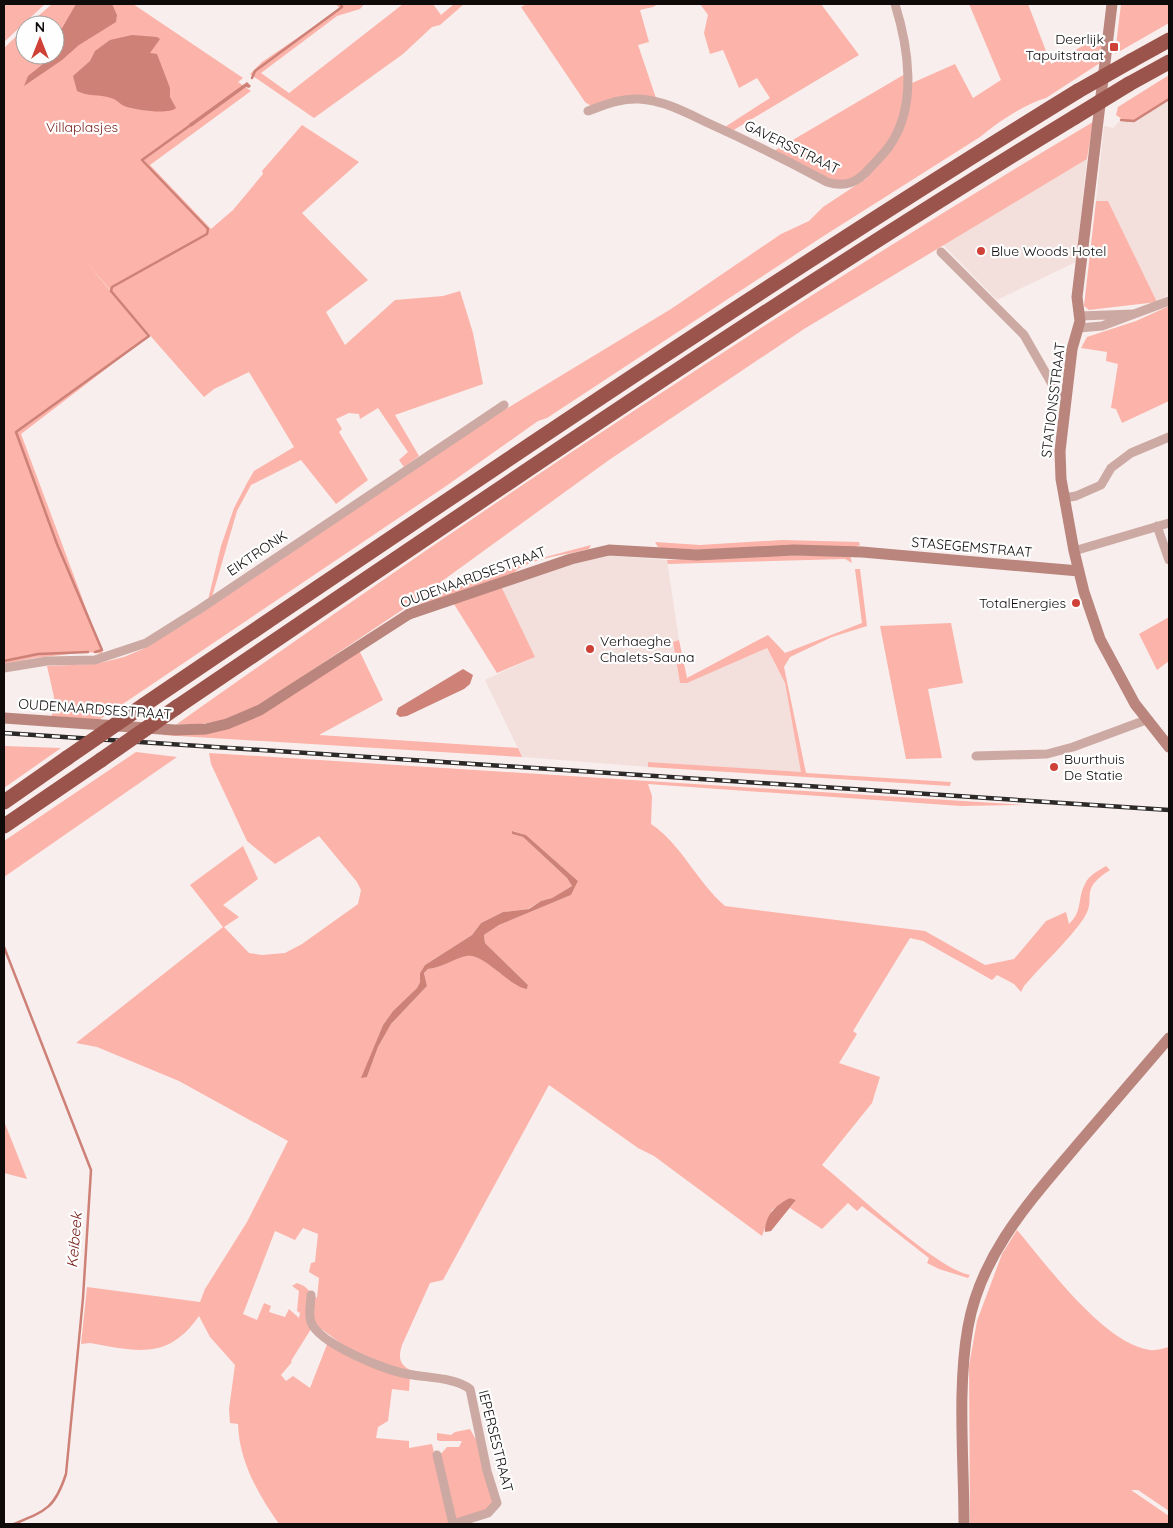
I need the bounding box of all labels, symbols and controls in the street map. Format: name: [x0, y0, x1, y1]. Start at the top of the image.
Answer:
north arrow: [15, 15, 65, 65]
text: N: [35, 18, 45, 36]
place label: Deerlijk Tapuitstraat: [1026, 30, 1104, 64]
marker: Deerlijk Tapuitstraat: [1108, 41, 1120, 53]
street label: GAVERSSTRAAT: [741, 116, 843, 178]
park label: Villaplasjes: [46, 118, 118, 136]
place label: Blue Woods Hotel: [991, 242, 1106, 260]
marker: Blue Woods Hotel: [975, 245, 987, 257]
street label: STATIONSSTRAAT: [1037, 341, 1069, 459]
street label: EIKTRONK: [223, 526, 291, 580]
street label: STASEGEMSTRAAT: [911, 533, 1033, 561]
street label: OUDENAARDSESTRAAT: [398, 542, 548, 612]
place label: TotalEnergies: [979, 594, 1066, 612]
marker: TotalEnergies: [1070, 597, 1082, 609]
place label: Verhaeghe Chalets-Sauna: [600, 632, 694, 666]
marker: Verhaeghe Chalets-Sauna: [584, 643, 596, 655]
street label: OUDENAARDSESTRAAT: [18, 695, 172, 723]
place label: Buurthuis De Statie: [1064, 750, 1125, 784]
marker: Buurthuis De Statie: [1048, 761, 1060, 773]
water label: Keibeek: [62, 1210, 86, 1269]
street label: IEPERSESTRAAT: [475, 1388, 517, 1494]

